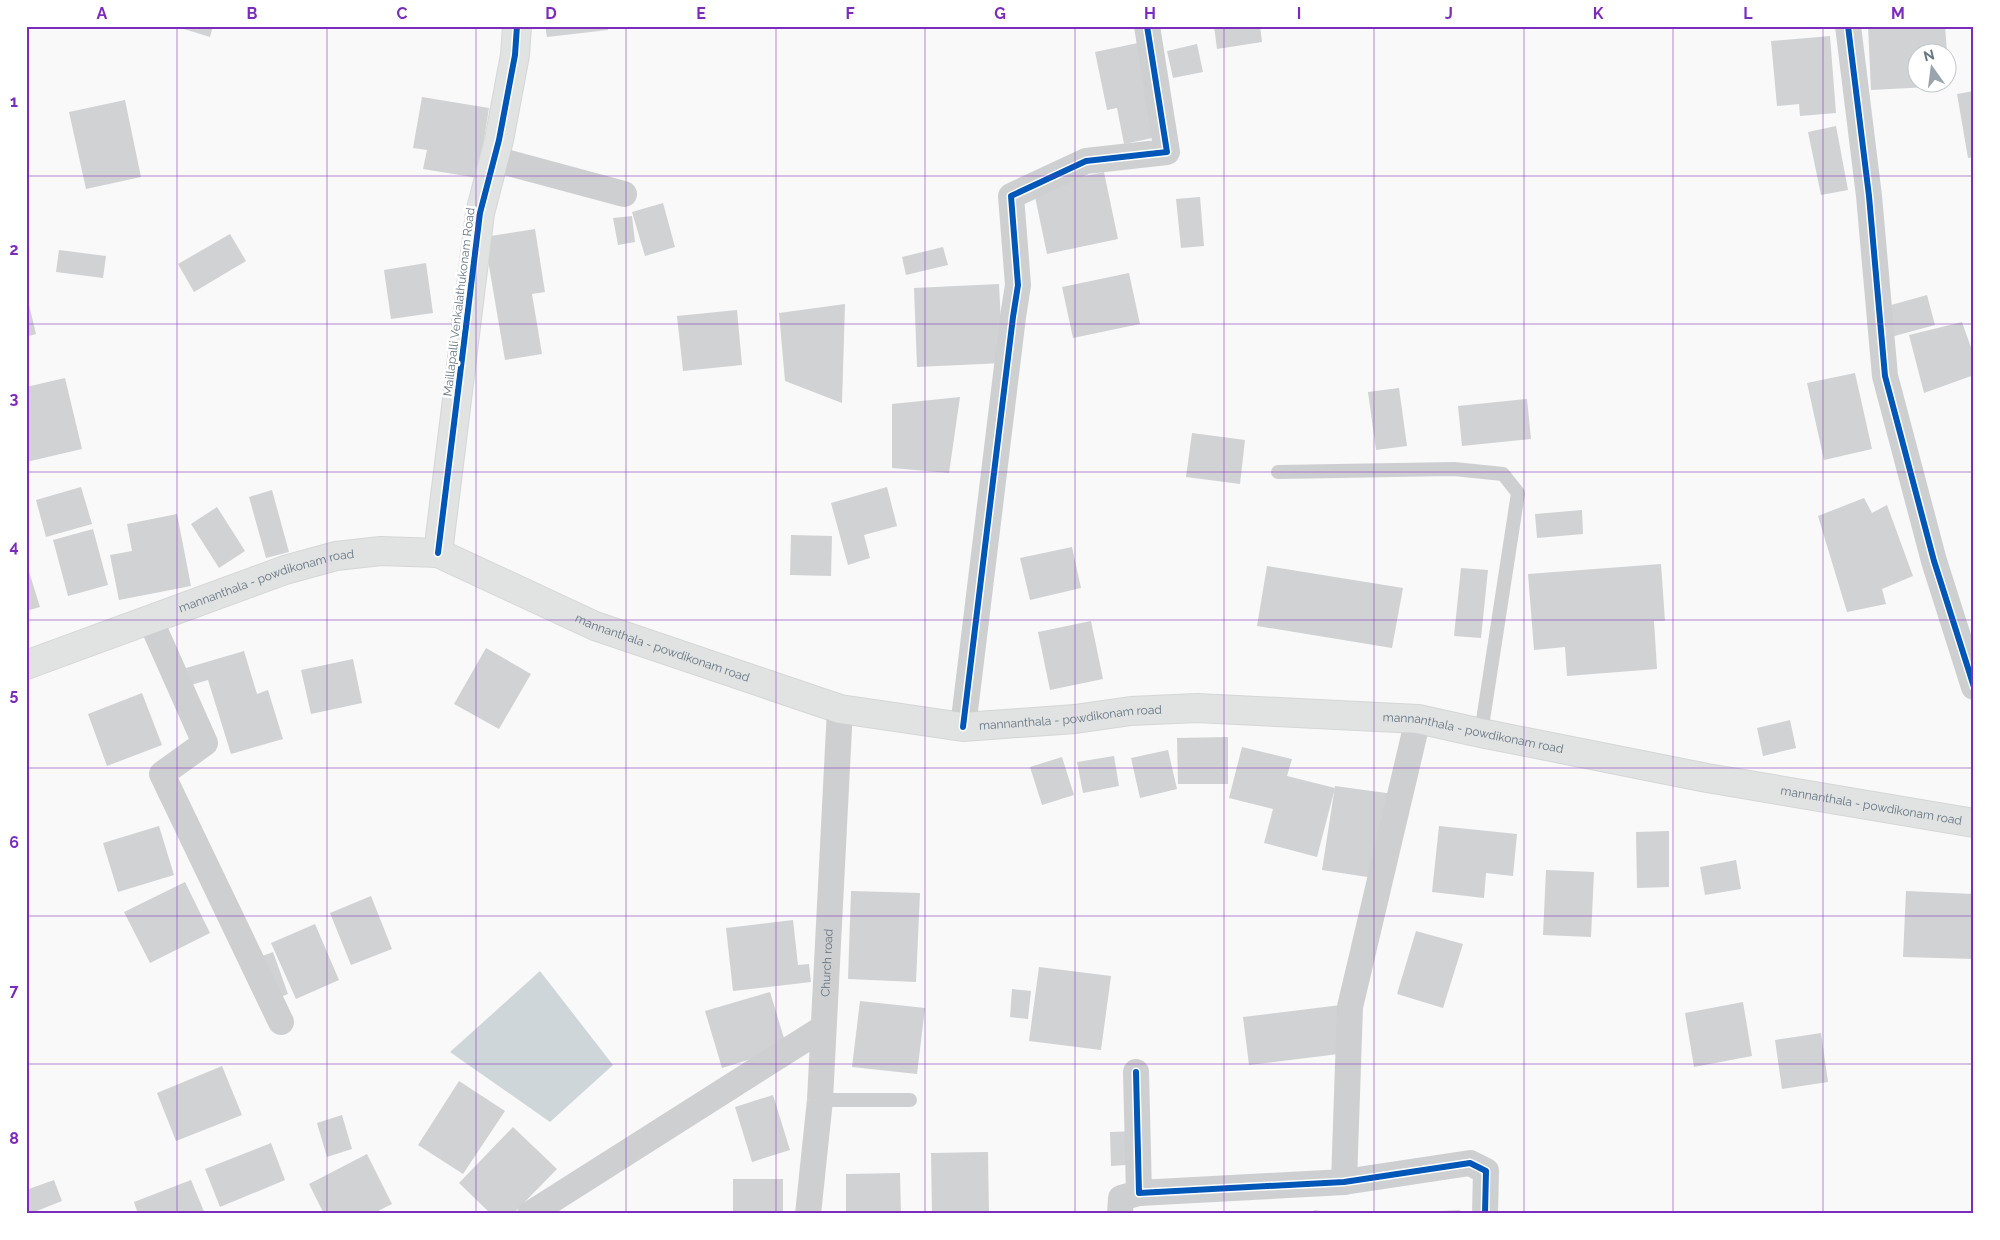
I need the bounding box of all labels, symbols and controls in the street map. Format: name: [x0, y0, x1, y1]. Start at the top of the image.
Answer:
text: A: [97, 4, 108, 23]
text: B: [247, 4, 258, 23]
text: C: [397, 4, 408, 23]
text: D: [545, 4, 557, 23]
text: E: [696, 4, 706, 23]
text: F: [845, 4, 855, 23]
text: G: [994, 4, 1006, 23]
text: H: [1144, 4, 1156, 23]
text: I: [1297, 4, 1301, 23]
text: J: [1445, 4, 1453, 23]
text: K: [1593, 4, 1604, 23]
text: L: [1743, 4, 1753, 23]
text: M: [1891, 4, 1905, 23]
north arrow: [1908, 42, 1958, 92]
text: N: [1922, 46, 1936, 64]
text: 1: [10, 92, 18, 111]
street label: Maillapalli Venkalathukonam Road: [440, 207, 478, 397]
text: 2: [9, 240, 19, 259]
text: 3: [10, 389, 19, 408]
text: 4: [9, 537, 19, 556]
street label: mannanthala - powdikonam road: [177, 547, 355, 615]
street label: mannanthala - powdikonam road: [573, 611, 751, 685]
text: 5: [10, 685, 19, 704]
street label: mannanthala - powdikonam road: [978, 703, 1162, 733]
street label: mannanthala - powdikonam road: [1382, 710, 1565, 756]
street label: mannanthala - powdikonam road: [1780, 784, 1963, 828]
text: 6: [9, 833, 19, 852]
street label: Church road: [818, 928, 836, 997]
text: 7: [10, 981, 19, 1000]
text: 8: [9, 1129, 19, 1148]

